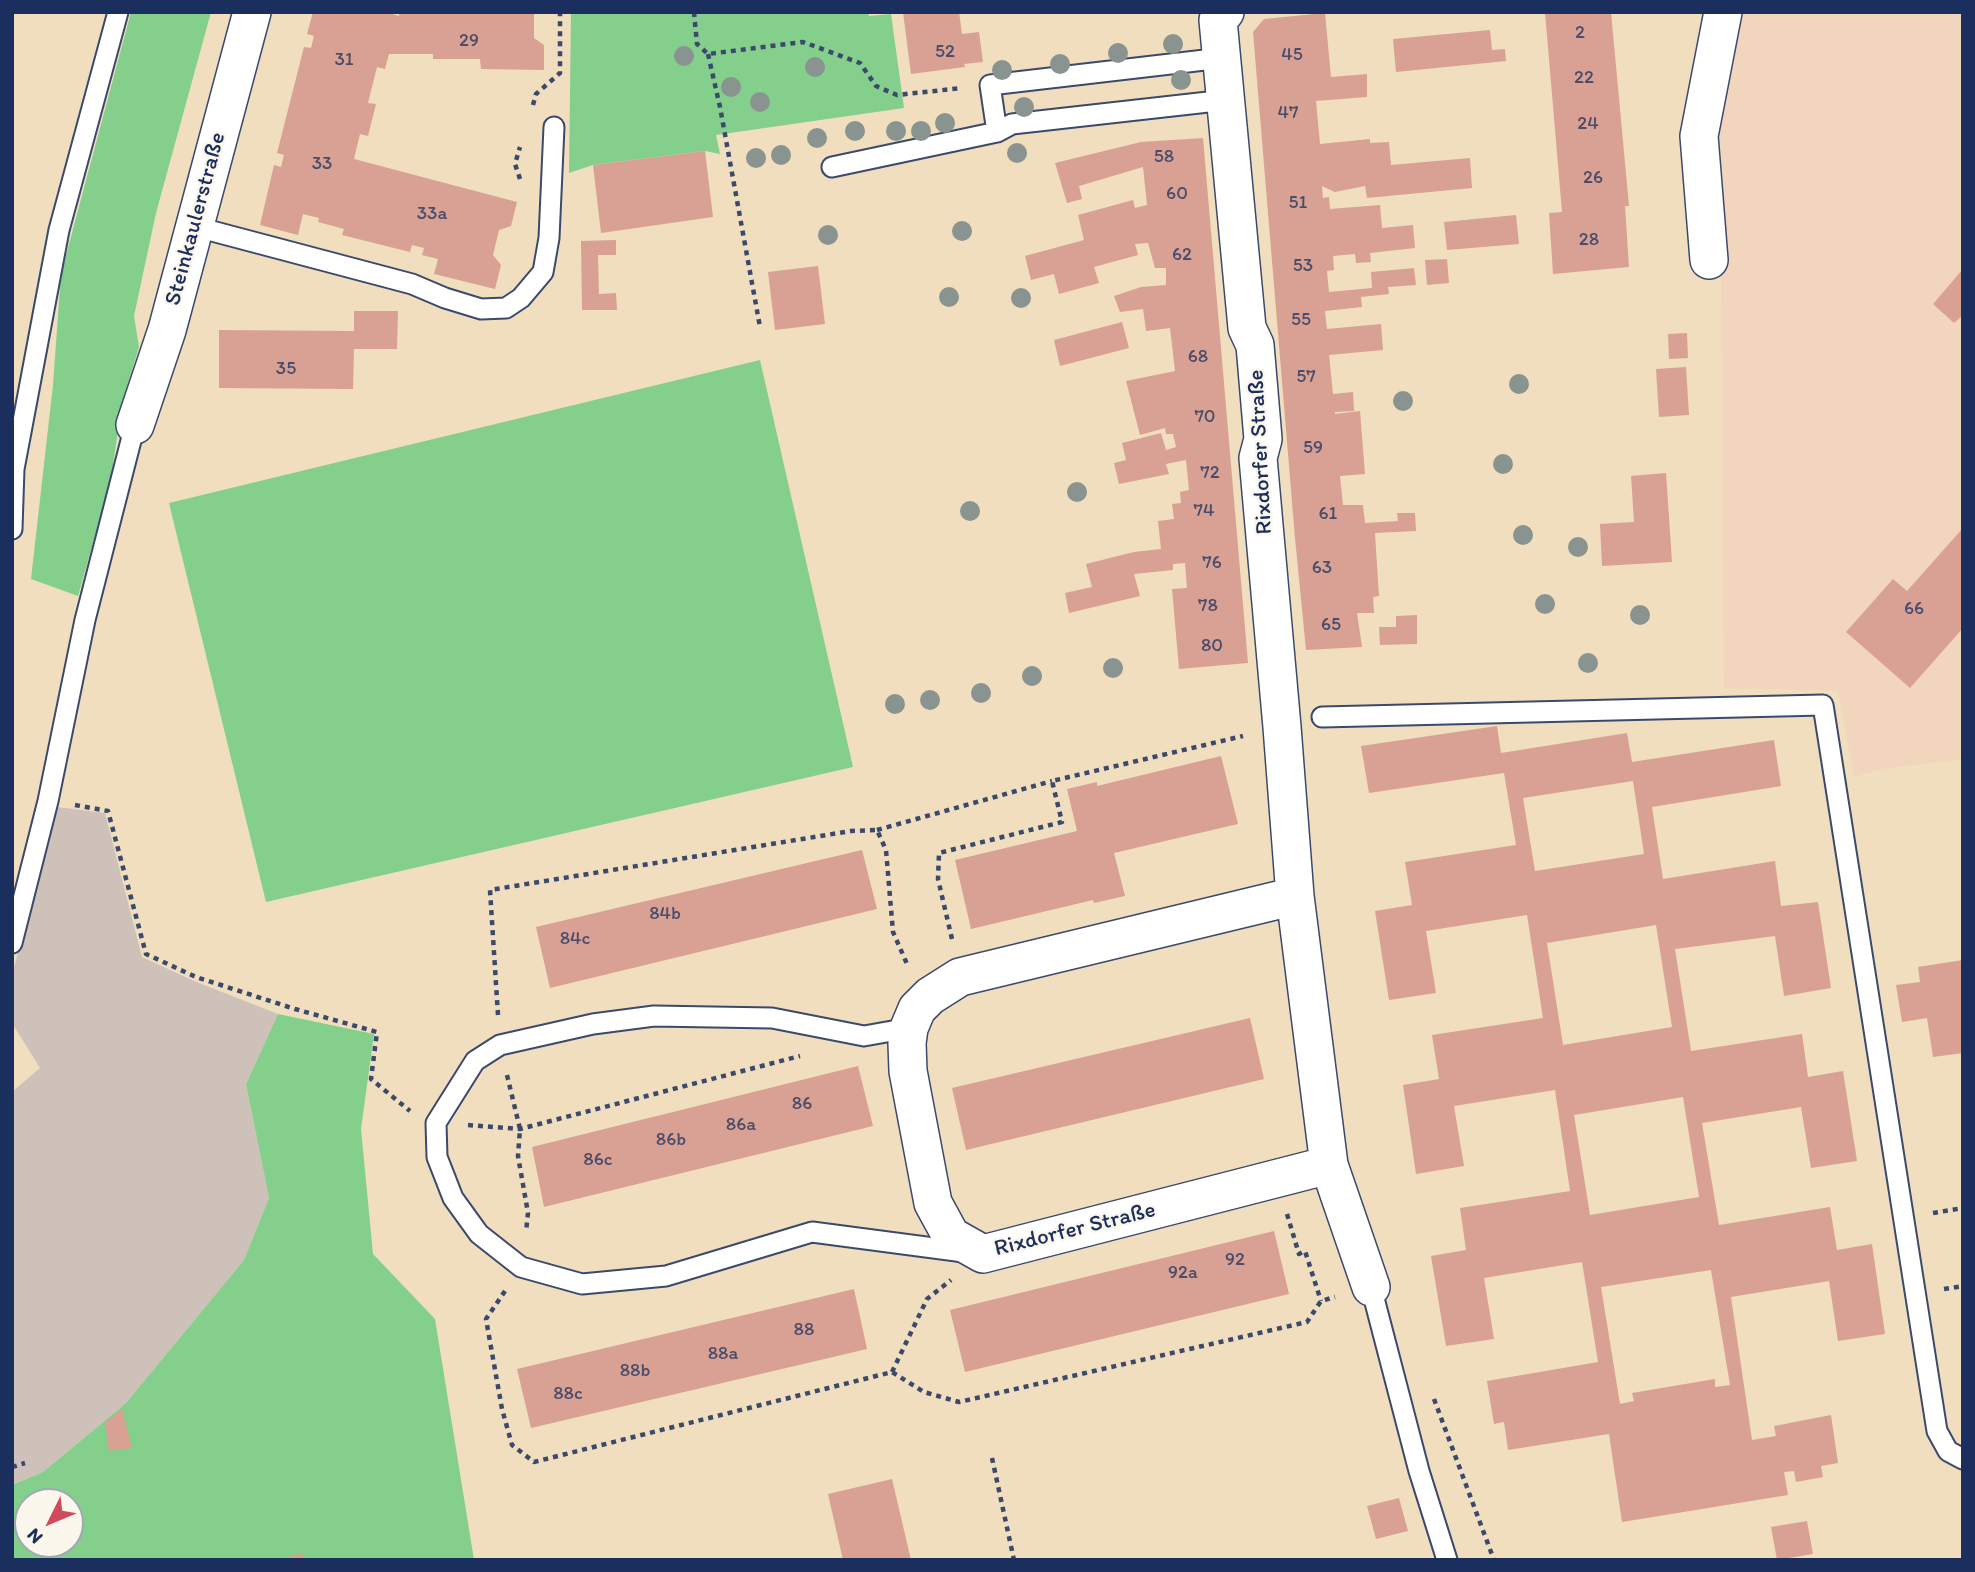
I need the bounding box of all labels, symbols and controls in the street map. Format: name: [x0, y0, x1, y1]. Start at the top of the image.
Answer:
house number: 2: [1575, 22, 1585, 44]
house number: 29: [459, 30, 479, 52]
house number: 52: [935, 41, 955, 63]
house number: 45: [1281, 44, 1303, 66]
house number: 31: [334, 49, 354, 71]
house number: 22: [1574, 67, 1594, 89]
house number: 47: [1278, 102, 1298, 124]
house number: 24: [1577, 113, 1599, 135]
street label: Steinkaulerstraße: [160, 129, 232, 309]
house number: 58: [1154, 146, 1174, 168]
house number: 33: [312, 153, 332, 175]
house number: 26: [1583, 167, 1603, 189]
house number: 60: [1166, 183, 1188, 205]
house number: 51: [1289, 192, 1307, 214]
house number: 33a: [417, 203, 447, 225]
house number: 28: [1579, 229, 1599, 251]
house number: 62: [1172, 244, 1192, 266]
house number: 53: [1293, 255, 1313, 277]
house number: 55: [1291, 309, 1311, 331]
house number: 68: [1188, 346, 1208, 368]
house number: 35: [276, 358, 296, 380]
house number: 57: [1296, 366, 1316, 388]
street label: Rixdorfer Straße: [1243, 369, 1279, 535]
house number: 70: [1194, 406, 1216, 428]
house number: 59: [1303, 437, 1323, 459]
house number: 72: [1200, 462, 1220, 484]
house number: 74: [1194, 500, 1214, 522]
house number: 61: [1319, 503, 1337, 525]
house number: 76: [1202, 552, 1222, 574]
house number: 63: [1312, 557, 1332, 579]
house number: 78: [1198, 595, 1218, 617]
house number: 66: [1904, 598, 1924, 620]
house number: 65: [1321, 614, 1341, 636]
house number: 80: [1201, 635, 1223, 657]
house number: 84b: [649, 903, 681, 925]
house number: 84c: [560, 928, 590, 950]
house number: 86: [792, 1093, 812, 1115]
house number: 86a: [726, 1114, 756, 1136]
house number: 86b: [656, 1129, 686, 1151]
house number: 86c: [583, 1149, 613, 1171]
street label: Rixdorfer Straße: [992, 1197, 1158, 1263]
house number: 92: [1225, 1249, 1245, 1271]
house number: 92a: [1168, 1262, 1198, 1284]
house number: 88: [794, 1319, 814, 1341]
house number: 88a: [708, 1343, 738, 1365]
house number: 88b: [620, 1360, 650, 1382]
house number: 88c: [553, 1383, 583, 1405]
north arrow: [14, 1488, 84, 1558]
text: N: [22, 1524, 48, 1549]

